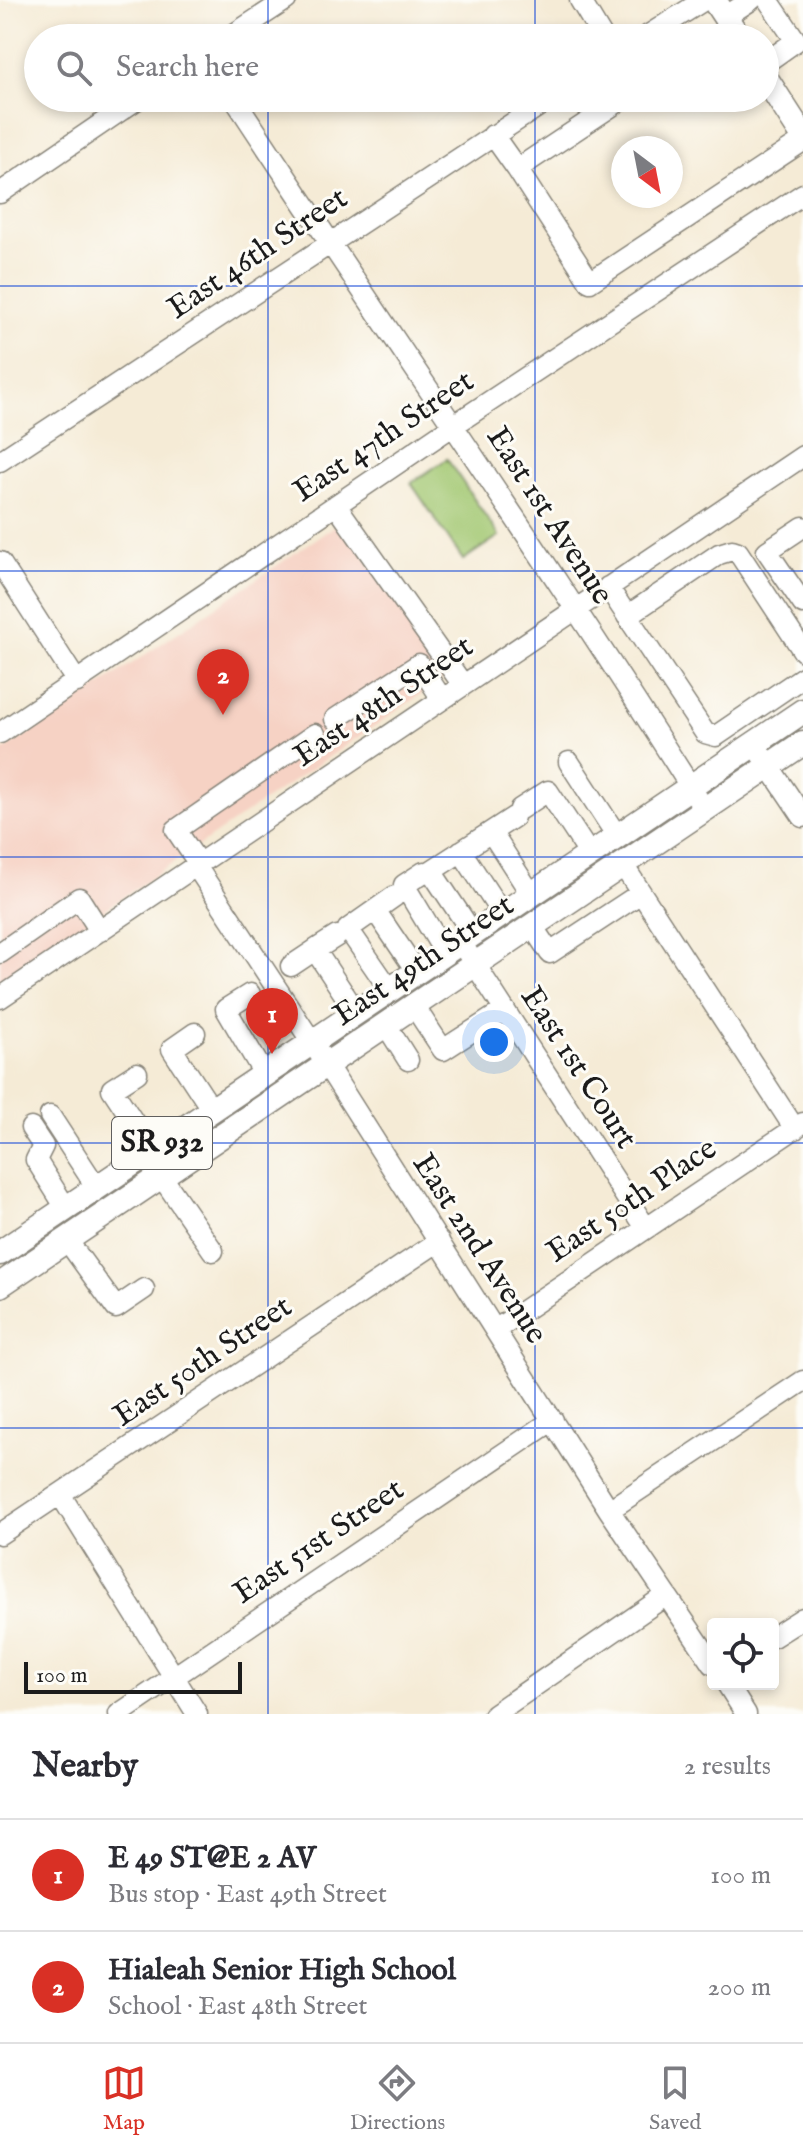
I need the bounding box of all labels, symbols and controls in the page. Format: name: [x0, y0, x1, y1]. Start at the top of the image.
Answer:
search box: [24, 24, 779, 112]
icon: search: [52, 46, 96, 90]
text: Search here: [116, 49, 259, 87]
north arrow: [611, 136, 683, 208]
street label: East 46th Street: [160, 179, 356, 329]
street label: East 47th Street: [286, 361, 482, 513]
street label: East 1st Avenue: [476, 419, 622, 613]
street label: East 48th Street: [286, 627, 482, 777]
pin: 2: [197, 649, 249, 715]
street label: East 49th Street: [326, 885, 522, 1037]
street label: East 1st Court: [510, 979, 646, 1157]
pin: 1: [246, 988, 298, 1054]
your location: [474, 1022, 514, 1062]
road number: SR 932: [112, 1117, 212, 1169]
street label: East 50th Place: [539, 1129, 725, 1273]
street label: East 2nd Avenue: [402, 1146, 556, 1352]
street label: East 50th Street: [106, 1287, 300, 1437]
street label: East 51st Street: [226, 1470, 412, 1614]
map controls: [707, 1618, 779, 1690]
button: locate: [707, 1618, 779, 1690]
scale bar: [24, 1658, 242, 1694]
text: 100 m: [36, 1662, 88, 1690]
text: Nearby: [32, 1745, 138, 1788]
text: 2 results: [684, 1750, 771, 1783]
text: E 49 ST@E 2 AV: [108, 1840, 316, 1878]
text: 1: [53, 1859, 63, 1892]
text: 100 m: [710, 1859, 771, 1892]
text: Bus stop · East 49th Street: [108, 1878, 387, 1911]
text: Hialeah Senior High School: [108, 1952, 456, 1990]
text: 2: [52, 1971, 64, 2004]
text: 200 m: [707, 1971, 771, 2004]
text: School · East 48th Street: [108, 1990, 367, 2023]
tab: Map: [102, 2061, 146, 2137]
tab: Directions: [350, 2061, 445, 2137]
tab: Saved: [649, 2061, 701, 2137]

